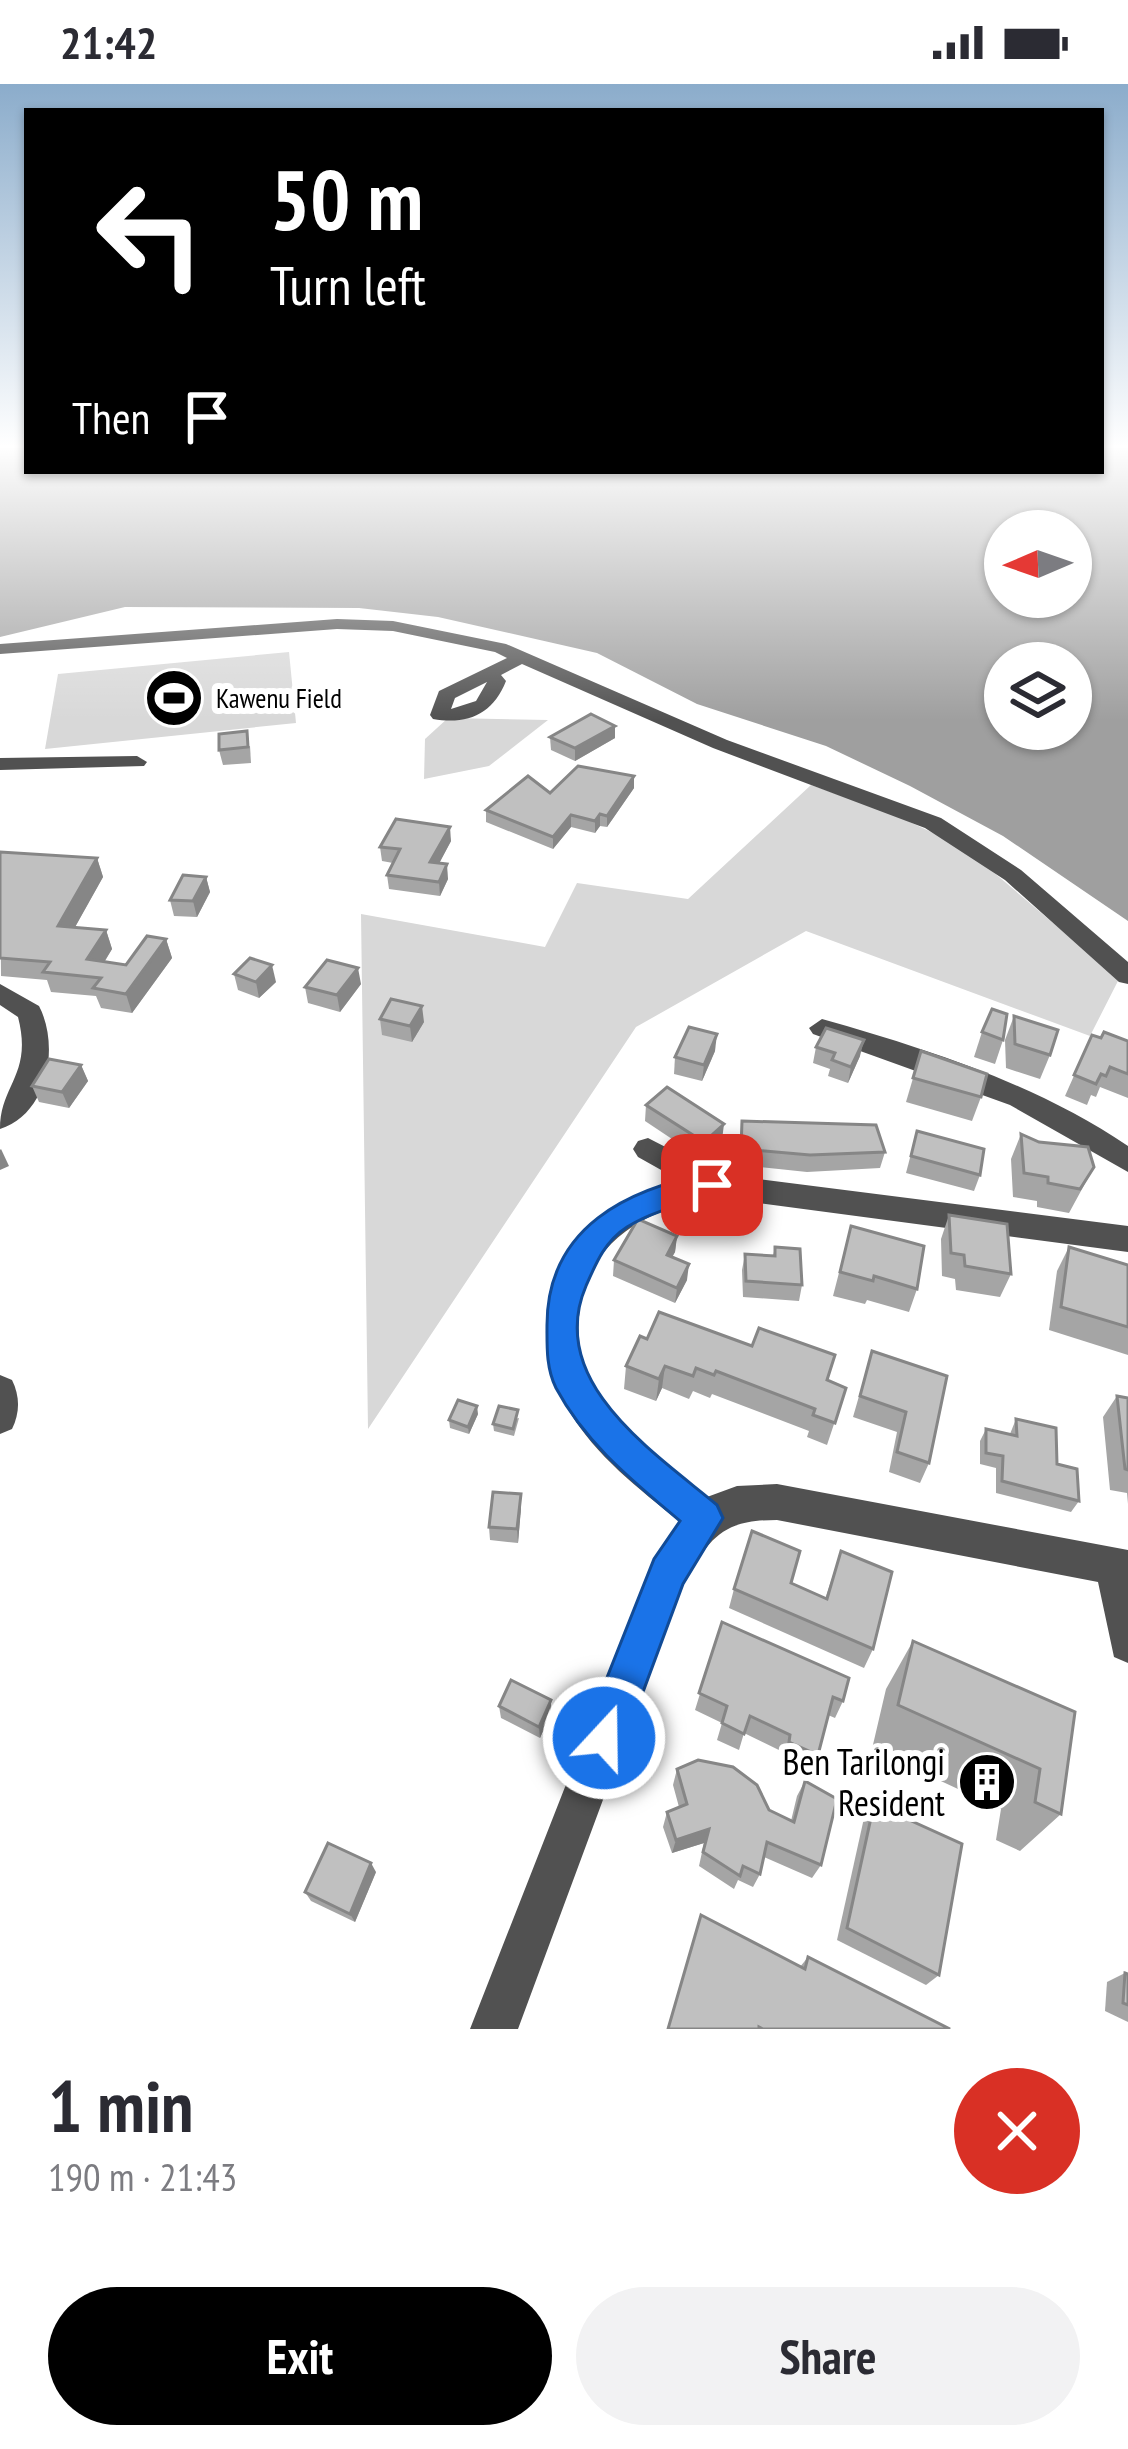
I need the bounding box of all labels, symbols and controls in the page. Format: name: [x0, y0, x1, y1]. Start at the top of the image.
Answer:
text: 21:42: [60, 13, 157, 71]
text: 50 m: [270, 144, 423, 253]
icon: left: [72, 156, 228, 312]
text: Turn left: [270, 250, 426, 320]
icon: arrive: [174, 384, 240, 450]
text: Then: [72, 388, 150, 446]
north arrow: [984, 510, 1092, 618]
map controls: [984, 510, 1092, 750]
button: layers: [984, 642, 1092, 750]
sports icon: Kawenu Field: [143, 667, 205, 729]
place label: Kawenu Field: [216, 681, 342, 715]
pin: [661, 1134, 763, 1236]
icon: arrive: [679, 1152, 745, 1218]
position arrow: [541, 1675, 667, 1801]
place label: Ben Tarilongi Resident: [782, 1738, 945, 1826]
building icon: Ben Tarilongi Resident: [956, 1751, 1018, 1813]
text: 1 min: [48, 2059, 193, 2152]
button: close: [954, 2068, 1080, 2194]
text: 190 m · 21:43: [48, 2151, 237, 2202]
button: Exit: [48, 2287, 552, 2425]
button: Share: [576, 2287, 1080, 2425]

